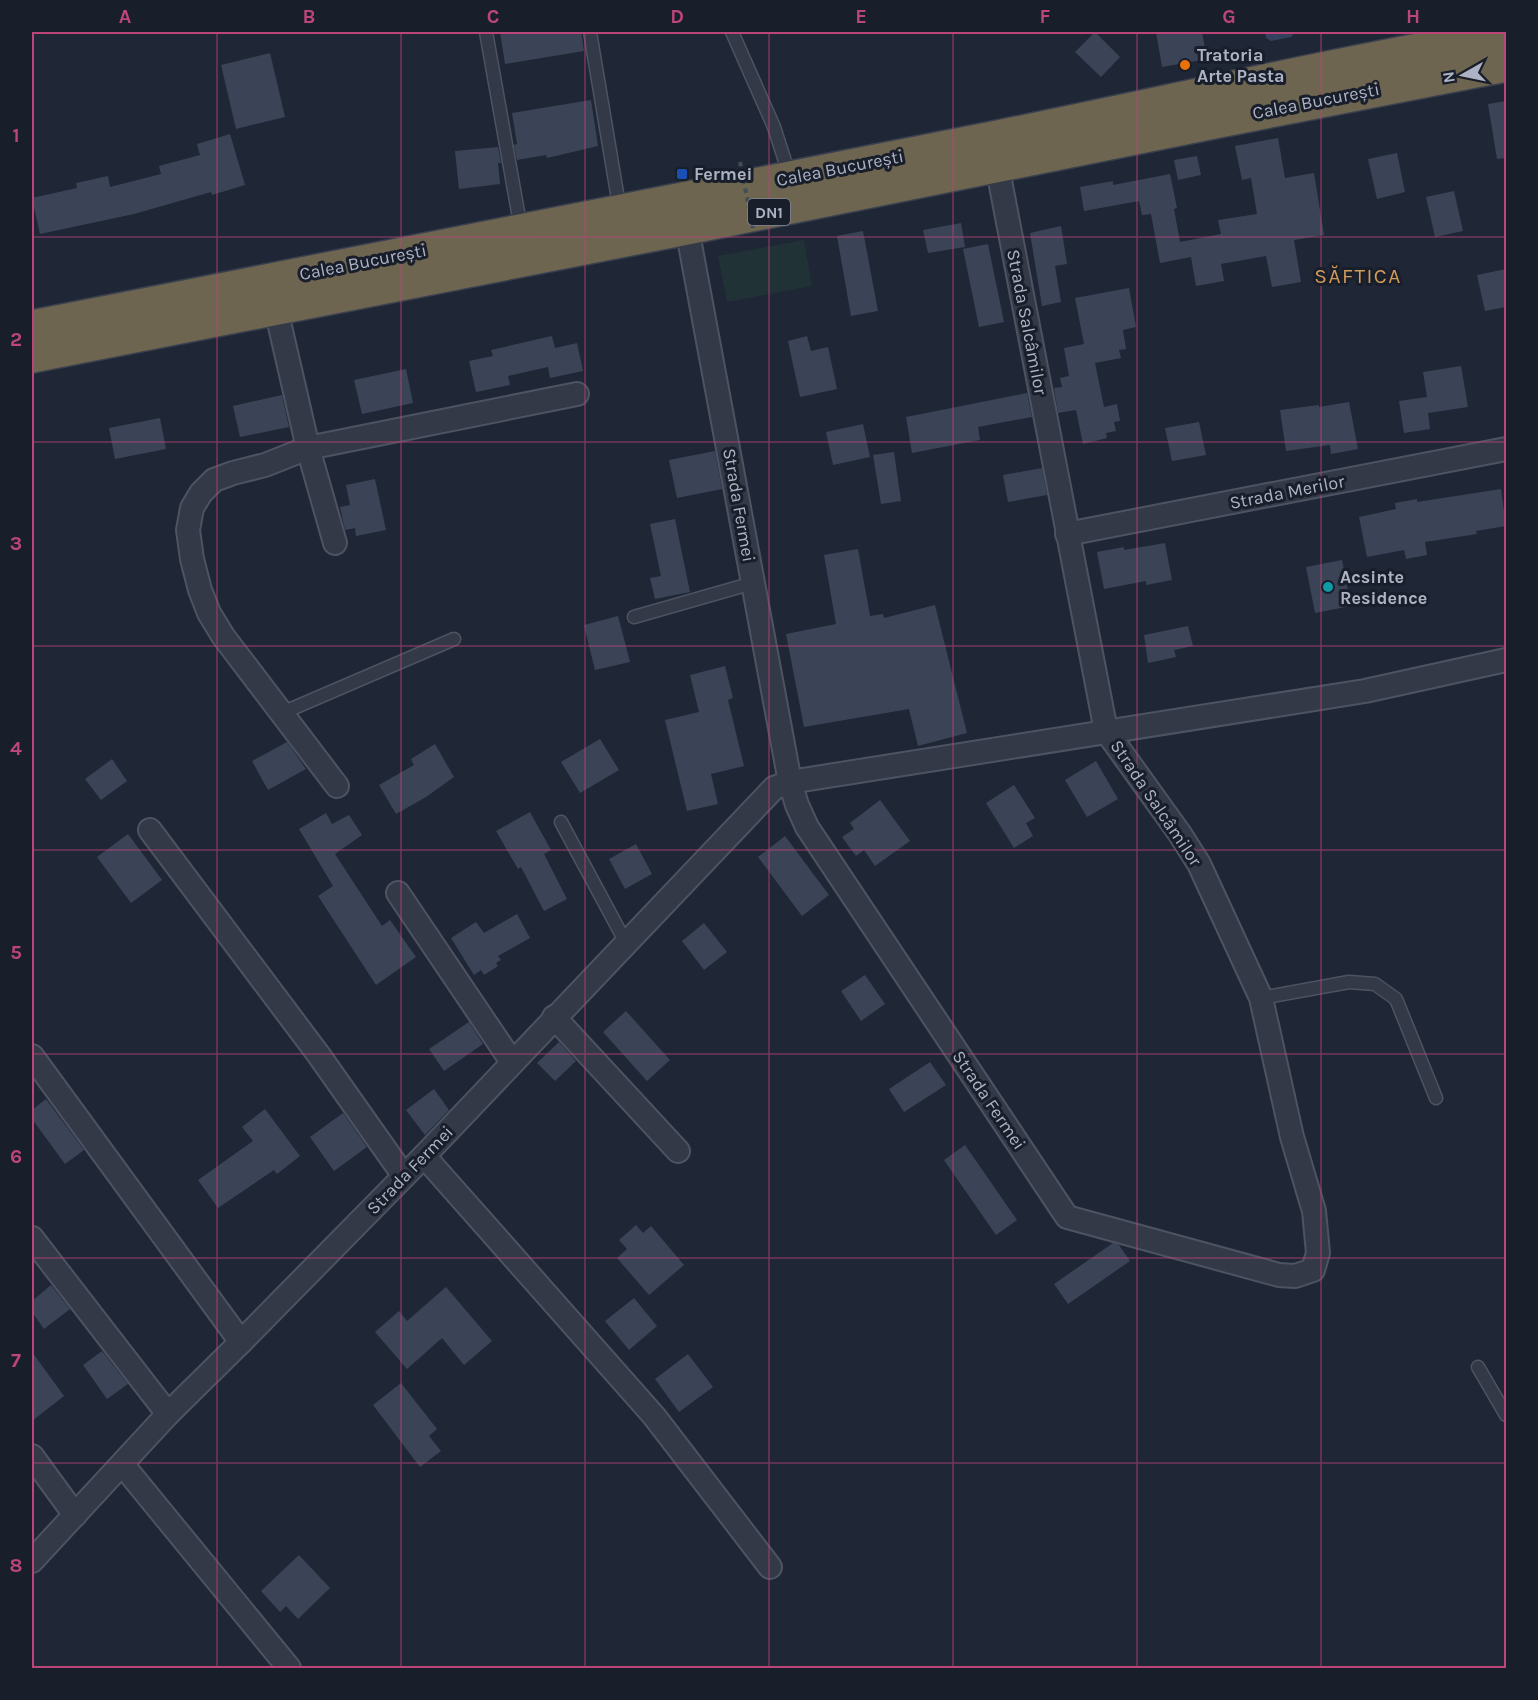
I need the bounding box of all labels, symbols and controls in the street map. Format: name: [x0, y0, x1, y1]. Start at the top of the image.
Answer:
text: A: [119, 5, 132, 28]
text: B: [303, 5, 315, 28]
text: C: [487, 5, 499, 28]
text: D: [670, 5, 684, 28]
text: E: [855, 5, 867, 28]
text: F: [1040, 5, 1051, 28]
text: G: [1222, 5, 1236, 28]
text: H: [1406, 5, 1420, 28]
place label: Tratoria Arte Pasta: [1197, 44, 1285, 87]
north arrow: [1433, 45, 1493, 105]
marker: Tratoria Arte Pasta: [1178, 58, 1192, 72]
text: N: [1438, 70, 1459, 84]
street label: Calea București: [1251, 78, 1381, 124]
text: 1: [12, 124, 20, 147]
street label: Calea București: [775, 145, 905, 191]
place label: Fermei: [694, 163, 752, 185]
marker: Fermei: [675, 167, 689, 181]
road number: DN1: [748, 199, 790, 225]
street label: Calea București: [298, 239, 428, 285]
street label: Strada Salcâmilor: [1002, 247, 1052, 397]
district label: SĂFTICA: [1314, 264, 1402, 288]
text: 2: [10, 328, 22, 351]
street label: Strada Fermei: [718, 446, 760, 564]
street label: Strada Merilor: [1228, 470, 1347, 514]
text: 3: [10, 532, 22, 555]
place label: Acsinte Residence: [1340, 566, 1427, 609]
marker: Acsinte Residence: [1321, 580, 1335, 594]
street label: Strada Salcâmilor: [1106, 736, 1207, 871]
text: 4: [10, 737, 22, 760]
text: 5: [10, 941, 22, 964]
street label: Strada Fermei: [948, 1046, 1030, 1154]
street label: Strada Fermei: [362, 1121, 458, 1219]
text: 6: [10, 1145, 22, 1168]
text: 7: [11, 1349, 21, 1372]
text: 8: [10, 1554, 22, 1577]

